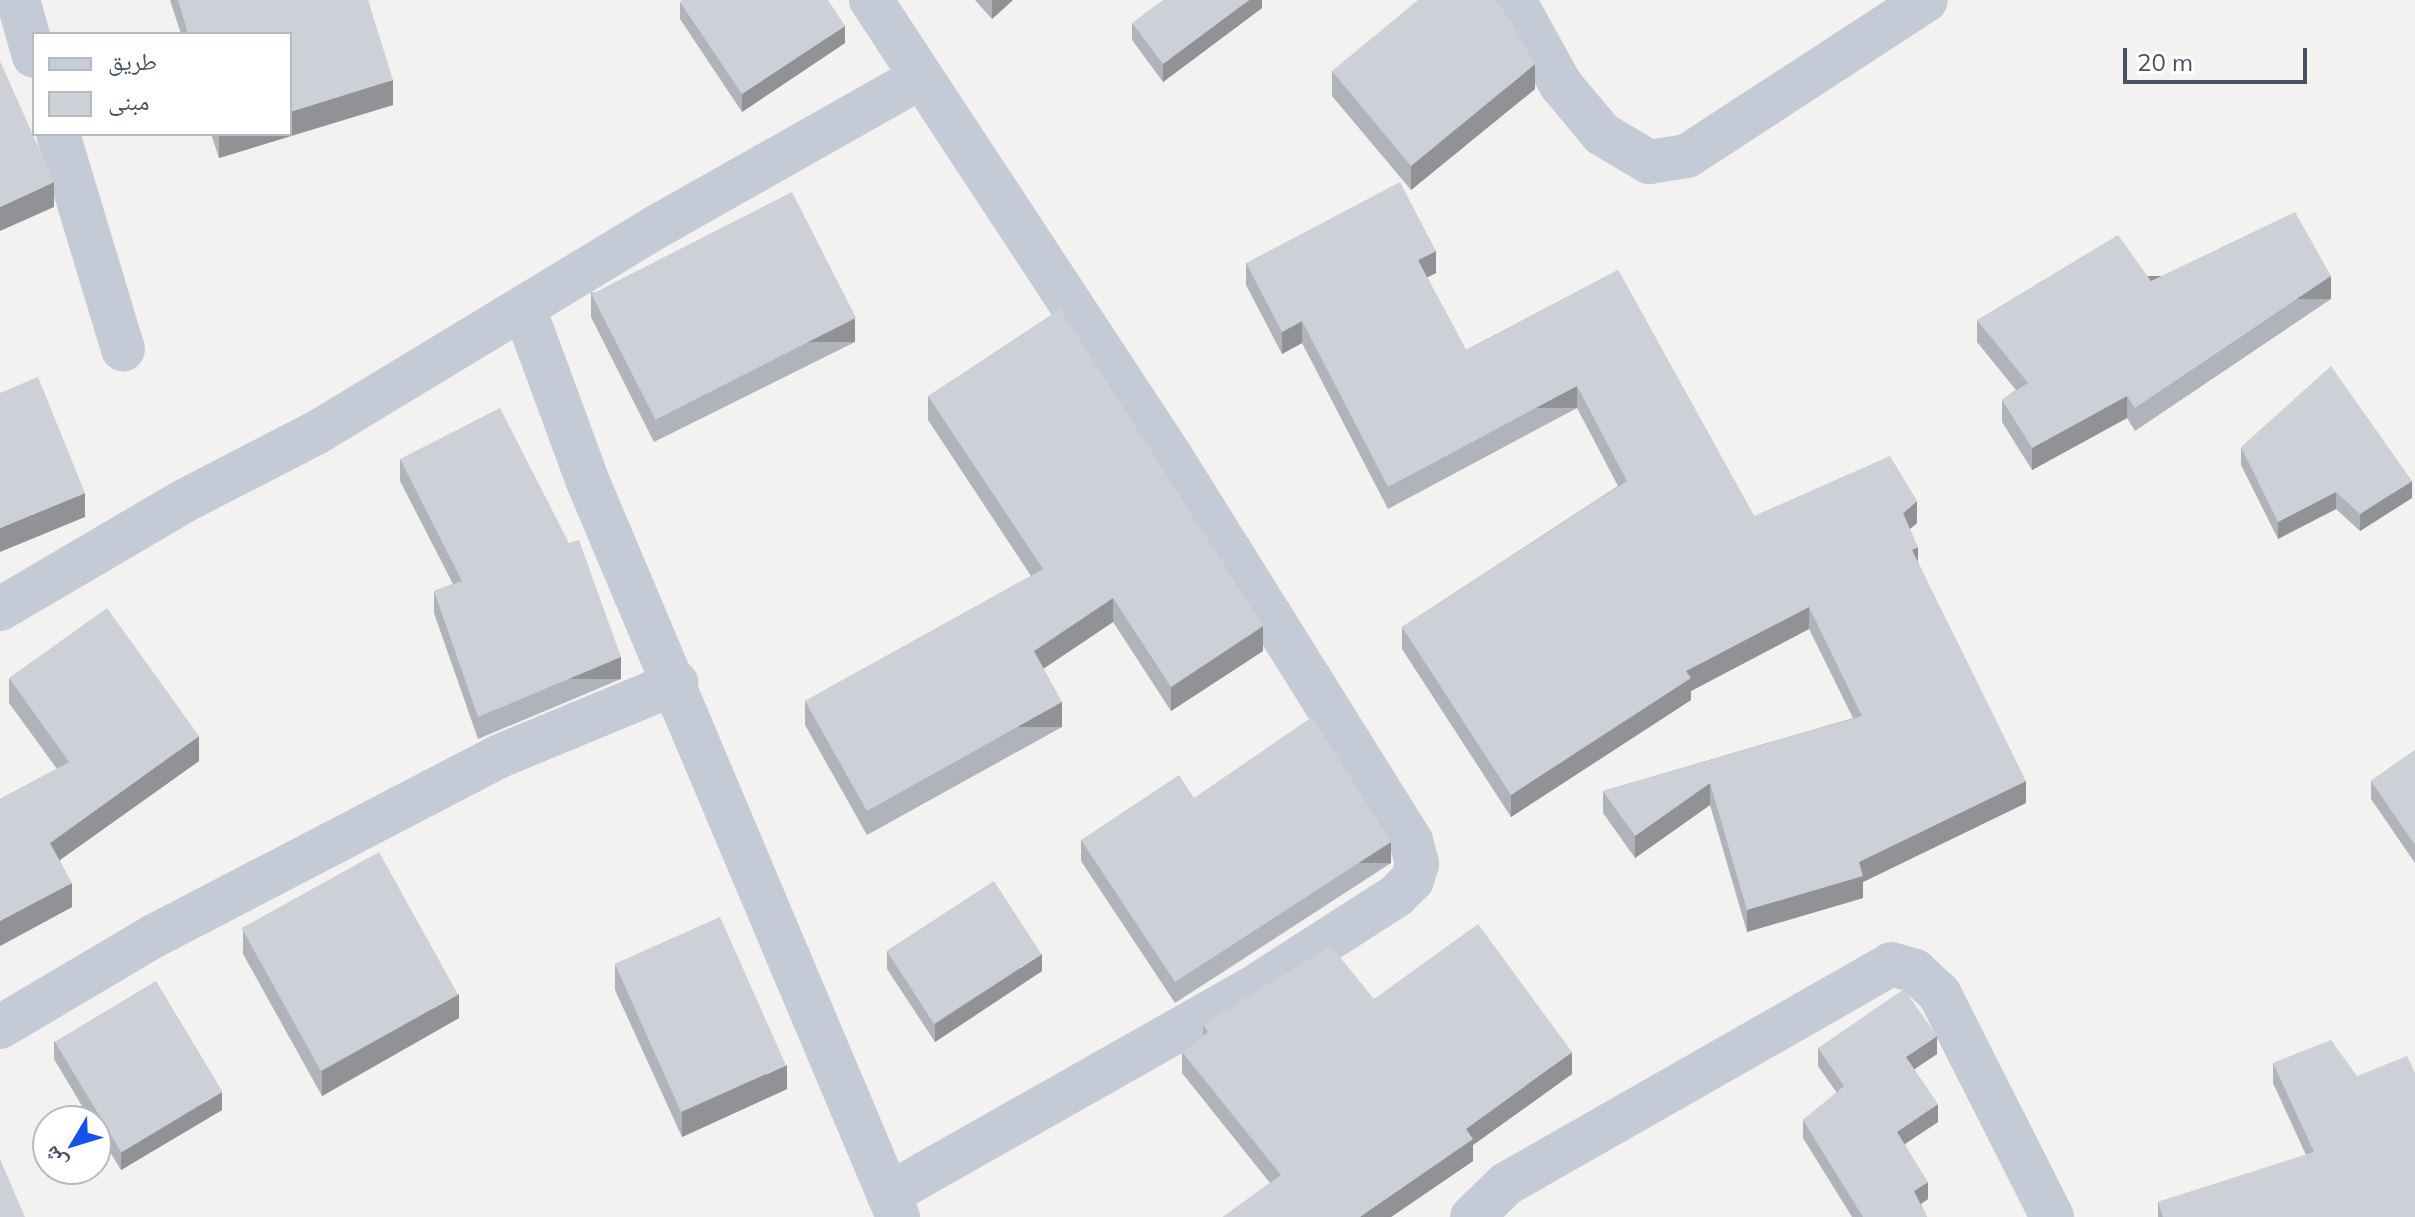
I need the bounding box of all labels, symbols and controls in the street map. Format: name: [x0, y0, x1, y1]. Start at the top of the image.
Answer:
legend: [32, 32, 292, 136]
scale bar: [2127, 32, 2311, 82]
text: طريق: [108, 46, 157, 76]
text: 20 m: [2137, 47, 2193, 77]
text: مبنى: [108, 86, 149, 116]
north arrow: [32, 1105, 112, 1185]
text: ش: [36, 1141, 73, 1176]

